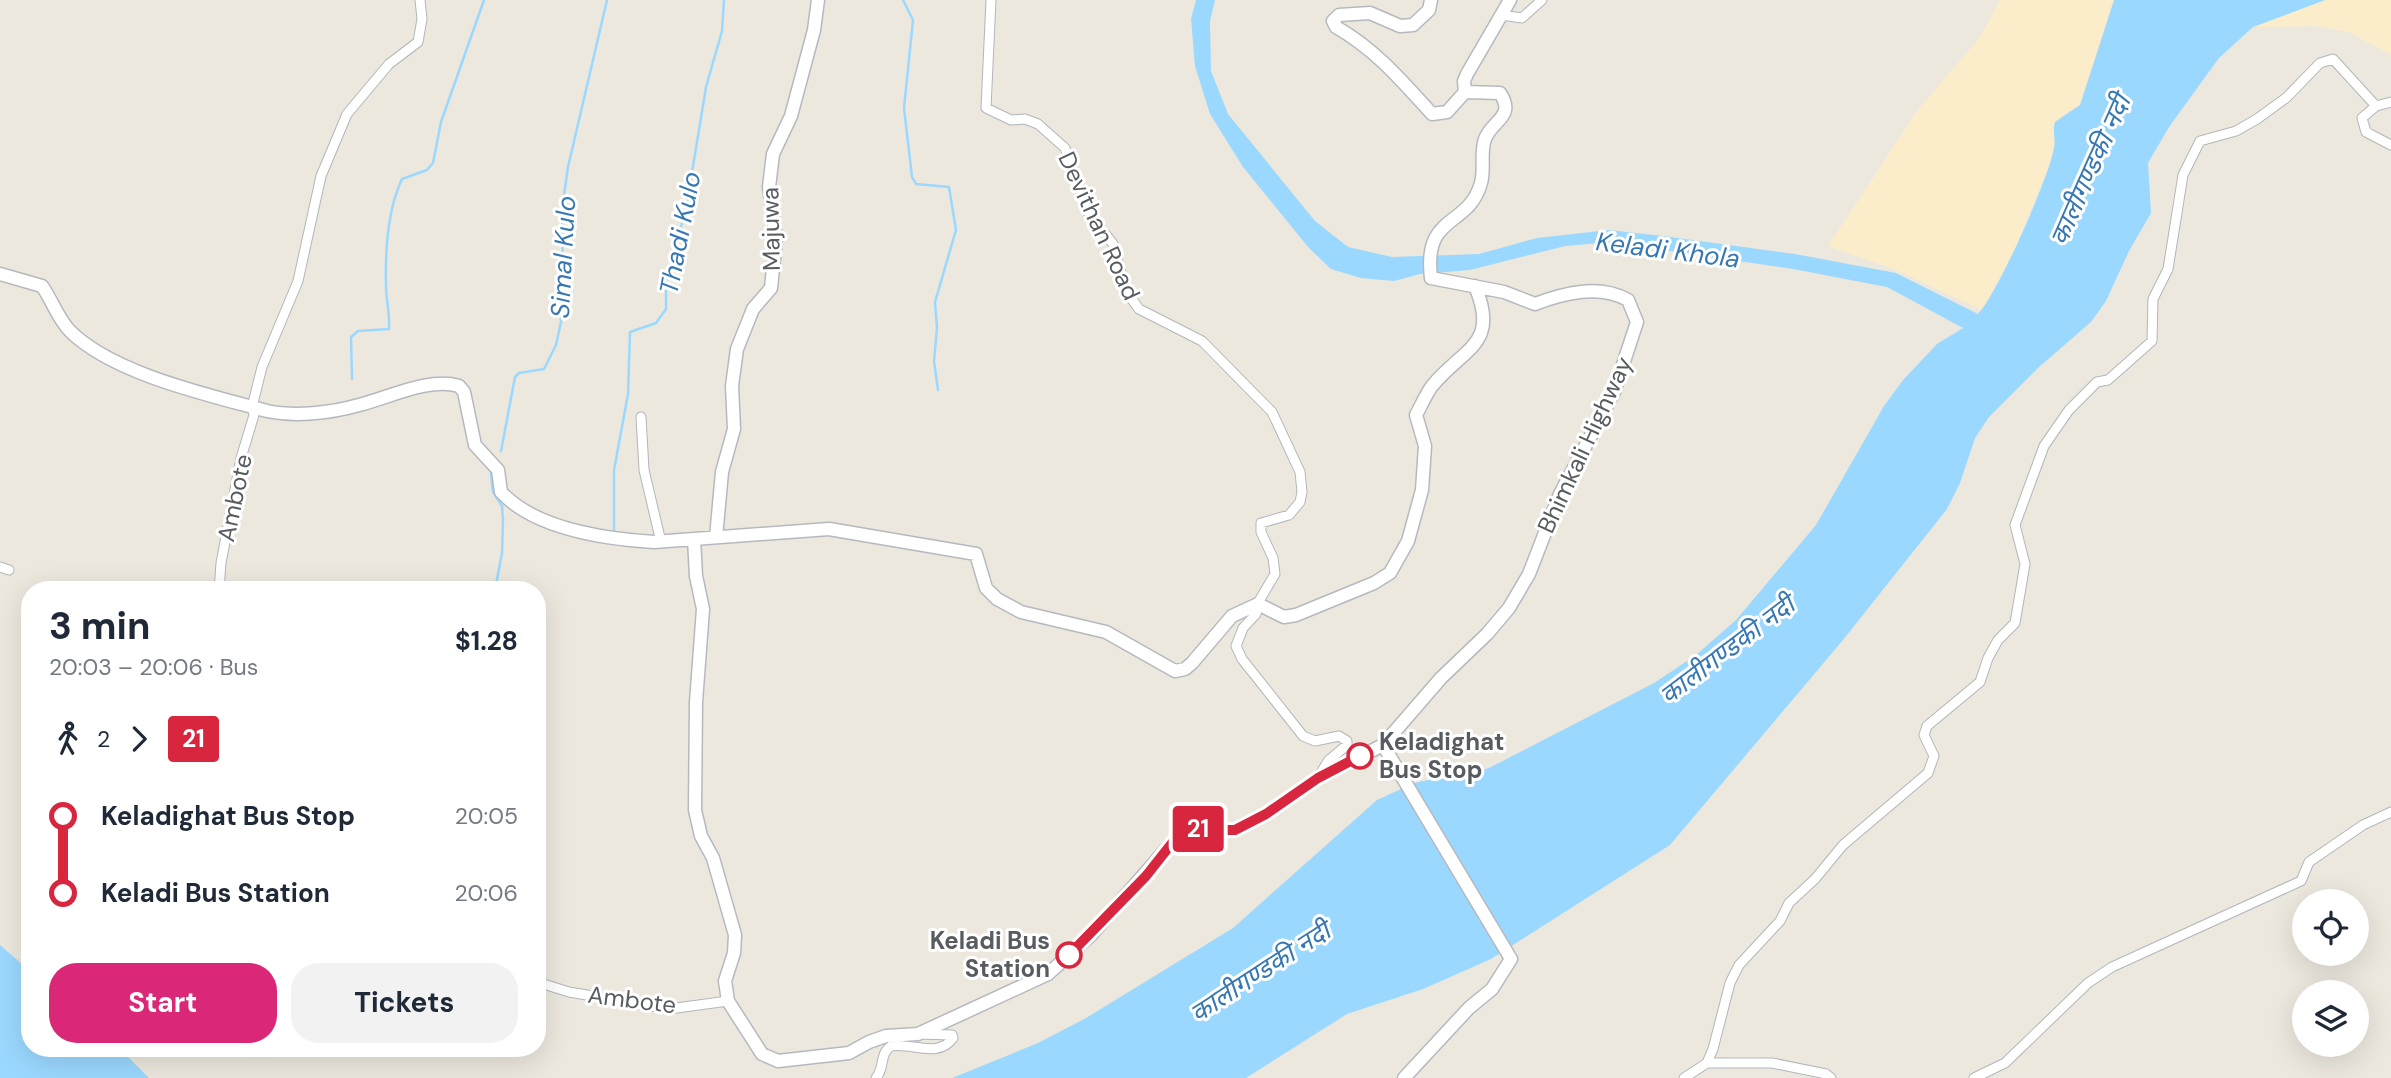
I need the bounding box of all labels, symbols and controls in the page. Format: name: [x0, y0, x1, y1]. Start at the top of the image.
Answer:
water label: कालीगण्डकी नदी: [2042, 85, 2140, 250]
street label: Devithan Road: [1052, 147, 1147, 305]
water label: Thadi Kulo: [651, 169, 709, 297]
street label: Majuwa: [754, 187, 787, 271]
water label: Simal Kulo: [543, 195, 583, 319]
water label: Keladi Khola: [1594, 224, 1742, 276]
street label: Bhimkali Highway: [1530, 352, 1639, 538]
street label: Ambote: [210, 451, 259, 545]
water label: कालीगण्डकी नदी: [1652, 585, 1806, 712]
text: 3 min: [49, 601, 150, 651]
text: $1.28: [455, 624, 518, 658]
text: 20:03 – 20:06 · Bus: [49, 652, 258, 682]
icon: walk: [49, 720, 87, 758]
icon: forward: [120, 720, 158, 758]
text: 21: [182, 723, 205, 754]
text: 2: [97, 724, 110, 754]
place label: Keladighat Bus Stop: [1379, 726, 1504, 785]
marker: Keladighat Bus Stop: [1347, 743, 1373, 769]
text: Keladighat Bus Stop: [101, 799, 355, 833]
text: 20:05: [455, 801, 518, 831]
line badge: 21: [1166, 806, 1230, 852]
text: 21: [1187, 813, 1209, 844]
text: Keladi Bus Station: [101, 876, 330, 910]
text: 20:06: [454, 878, 518, 908]
map controls: [2292, 889, 2369, 1057]
button: locate: [2292, 889, 2369, 966]
water label: कालीगण्डकी नदी: [1183, 911, 1341, 1030]
place label: Keladi Bus Station: [930, 925, 1050, 984]
marker: Keladi Bus Station: [1056, 942, 1082, 968]
button: Start: [49, 963, 277, 1043]
button: Tickets: [291, 963, 518, 1043]
street label: Ambote: [586, 979, 678, 1020]
button: layers: [2292, 980, 2369, 1057]

